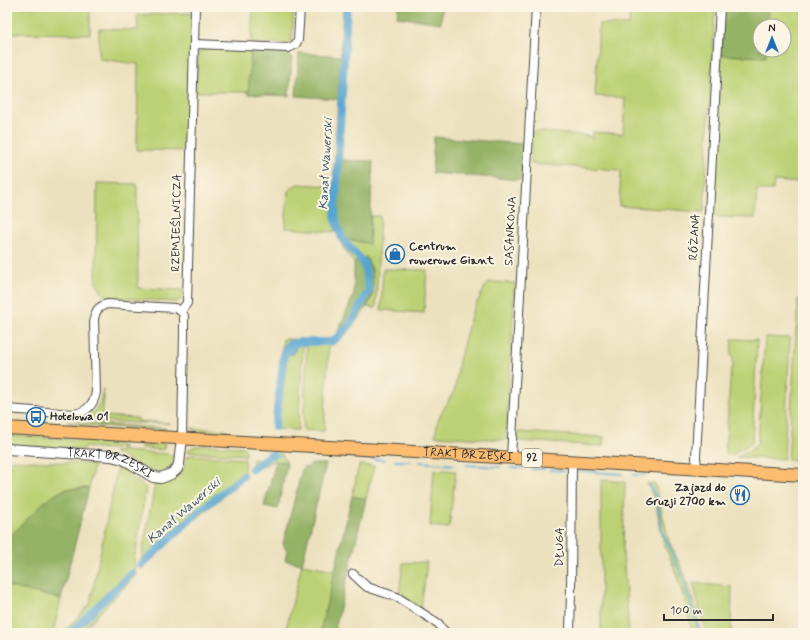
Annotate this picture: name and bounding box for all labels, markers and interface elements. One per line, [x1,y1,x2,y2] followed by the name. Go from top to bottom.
[752,18,792,58] north arrow
[768,22,776,36] text: N
[315,116,337,210] water label: Kanał Wawerski
[168,174,186,272] street label: RZEMIEŚLNICZA
[501,196,521,266] street label: SASANKOWA
[686,213,704,261] street label: RÓŻANA
[409,239,495,269] place label: Centrum rowerowe Giant
[384,243,406,265] shop icon: Centrum rowerowe Giant
[25,406,47,428] bus stop icon: Hotelowa 01
[50,409,109,425] place label: Hotelowa 01
[66,445,156,483] street label: TRAKT BRZESKI
[423,445,514,466] street label: TRAKT BRZESKI
[522,449,542,467] road number: 92
[144,473,226,548] water label: Kanał Wawerski
[645,480,727,510] place label: Zajazd do Gruzji 2700 km
[729,484,751,506] restaurant icon: Zajazd do Gruzji 2700 km
[552,527,568,567] street label: DŁUGA
[664,596,773,622] scale bar
[670,603,702,619] text: 100 m

